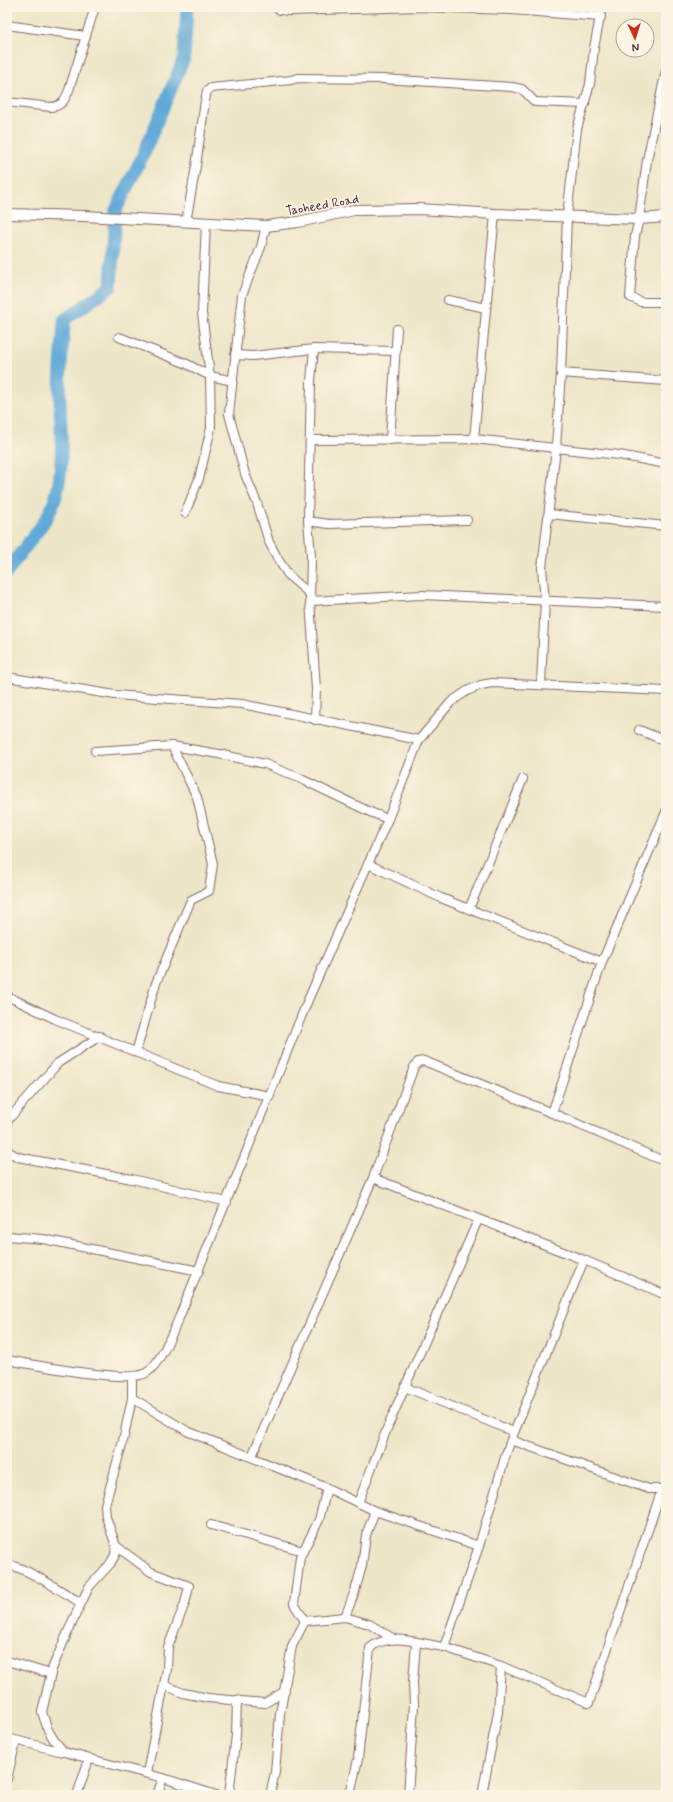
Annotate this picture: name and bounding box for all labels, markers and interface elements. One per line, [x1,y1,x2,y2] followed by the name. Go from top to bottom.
[615,18,655,58] north arrow
[631,40,640,54] text: N
[284,191,360,220] street label: Taoheed Road

